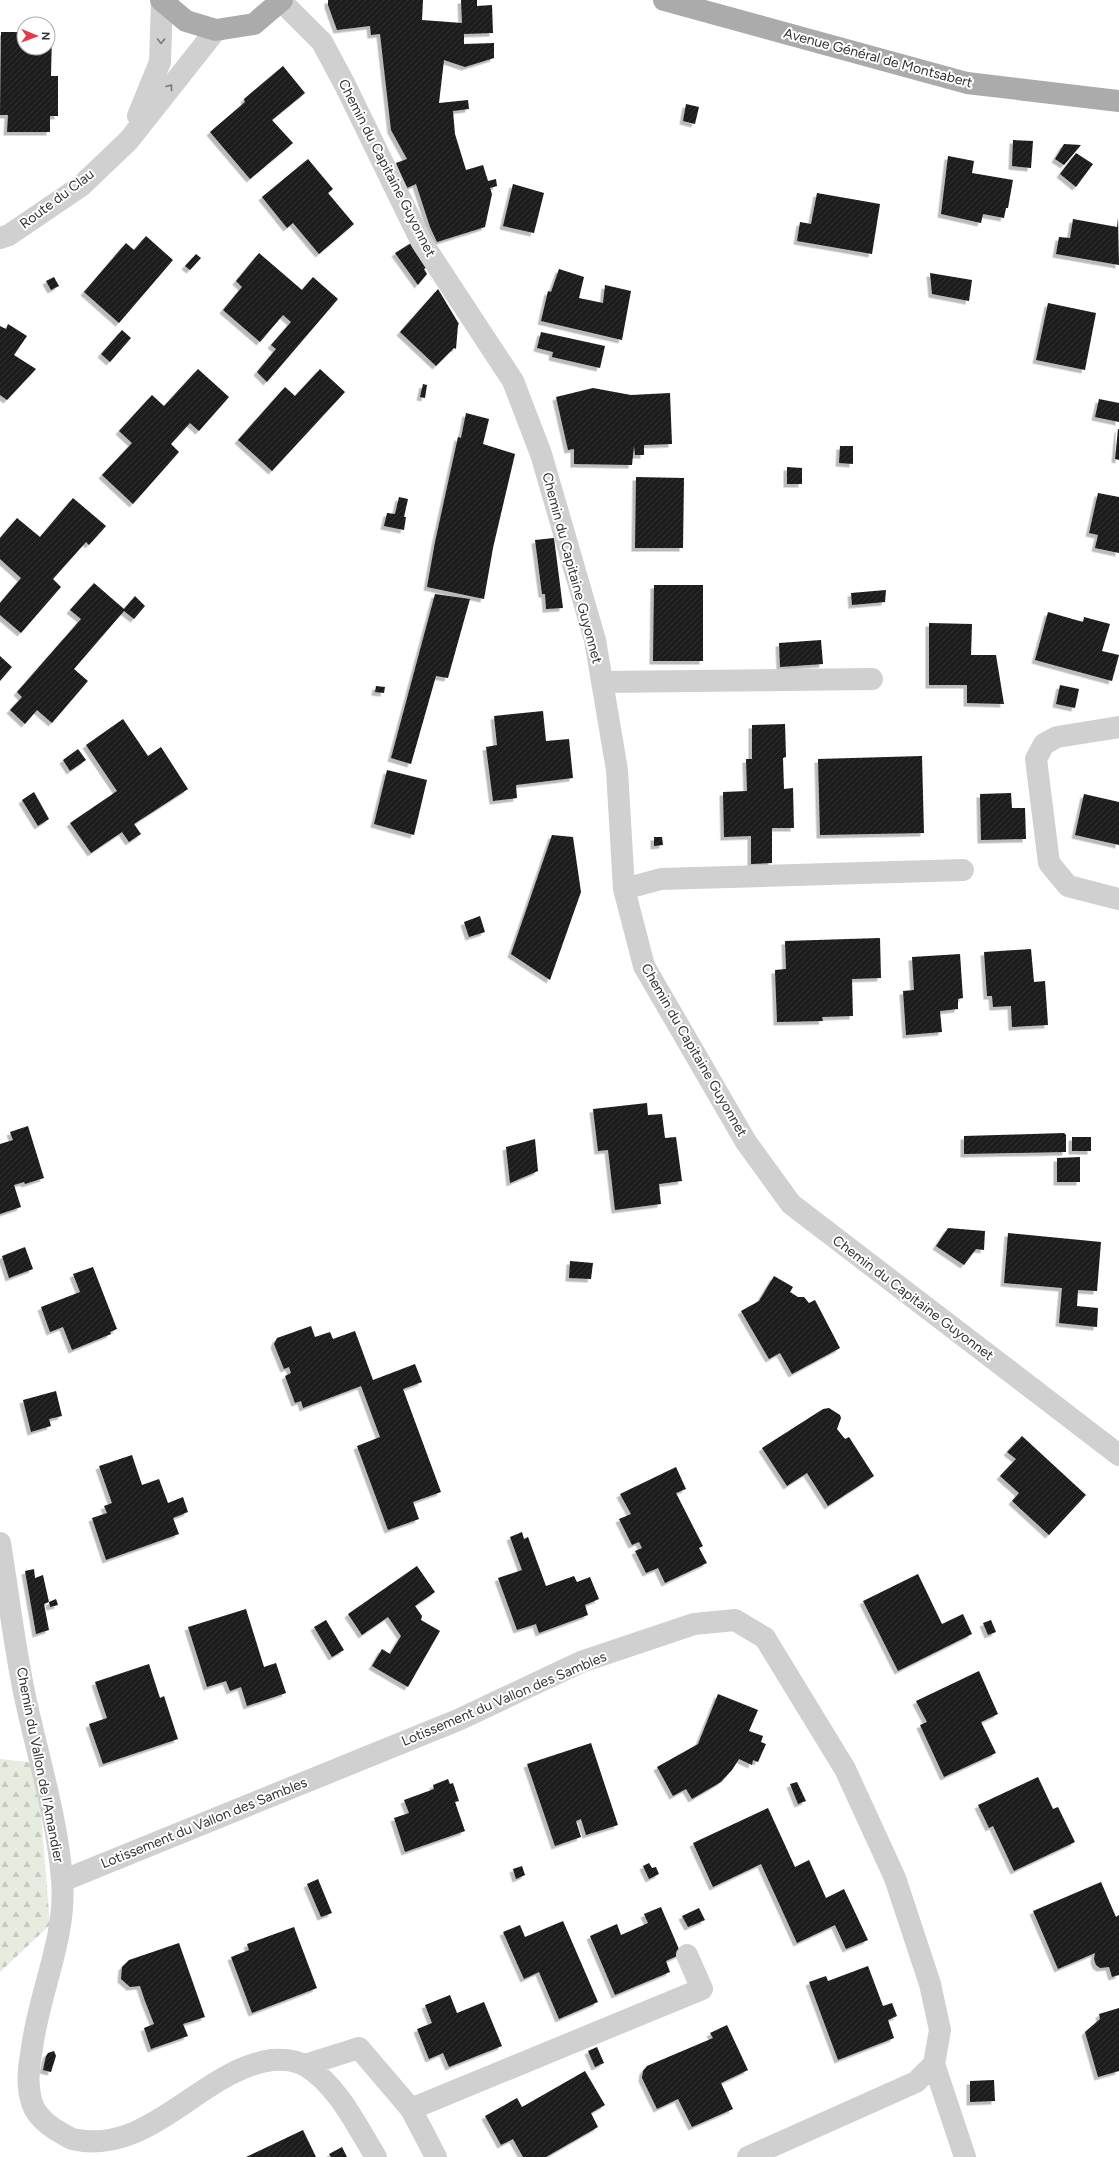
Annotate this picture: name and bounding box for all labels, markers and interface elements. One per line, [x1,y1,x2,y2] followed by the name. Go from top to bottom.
[16,16,56,56] north arrow
[782,25,974,91] street label: Avenue Général de Montsabert
[39,32,52,41] text: N
[156,38,165,44] one-way arrow
[335,76,439,260] street label: Chemin du Capitaine Guyonnet
[165,84,172,91] one-way arrow
[16,166,98,232] street label: Route du Clau
[538,471,606,665] street label: Chemin du Capitaine Guyonnet
[637,960,751,1140] street label: Chemin du Capitaine Guyonnet
[829,1232,997,1364] street label: Chemin du Capitaine Guyonnet
[399,1648,609,1750] street label: Lotissement du Vallon des Sambles
[13,1666,67,1864] street label: Chemin du Vallon de l'Amandier
[98,1774,310,1872] street label: Lotissement du Vallon des Sambles

